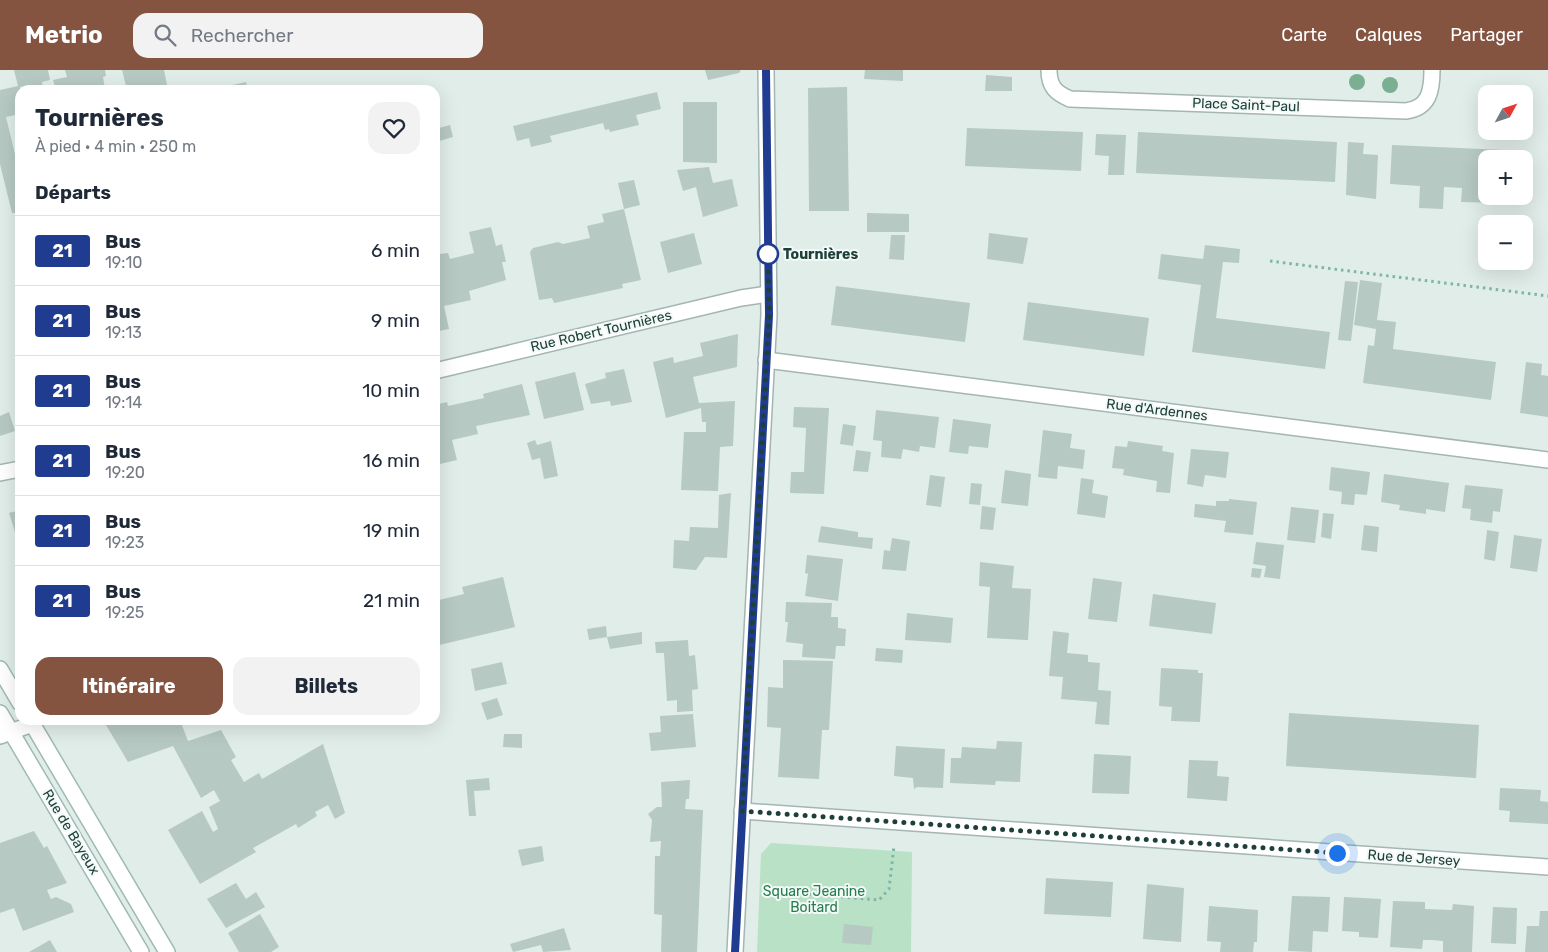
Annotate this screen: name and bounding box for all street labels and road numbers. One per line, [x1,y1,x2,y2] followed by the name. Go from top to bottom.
[1192,95,1300,115] street label: Place Saint-Paul
[529,306,673,356] street label: Rue Robert Tournières
[1105,395,1209,425] street label: Rue d'Ardennes
[39,786,103,878] street label: Rue de Bayeux
[1367,846,1461,870] street label: Rue de Jersey

